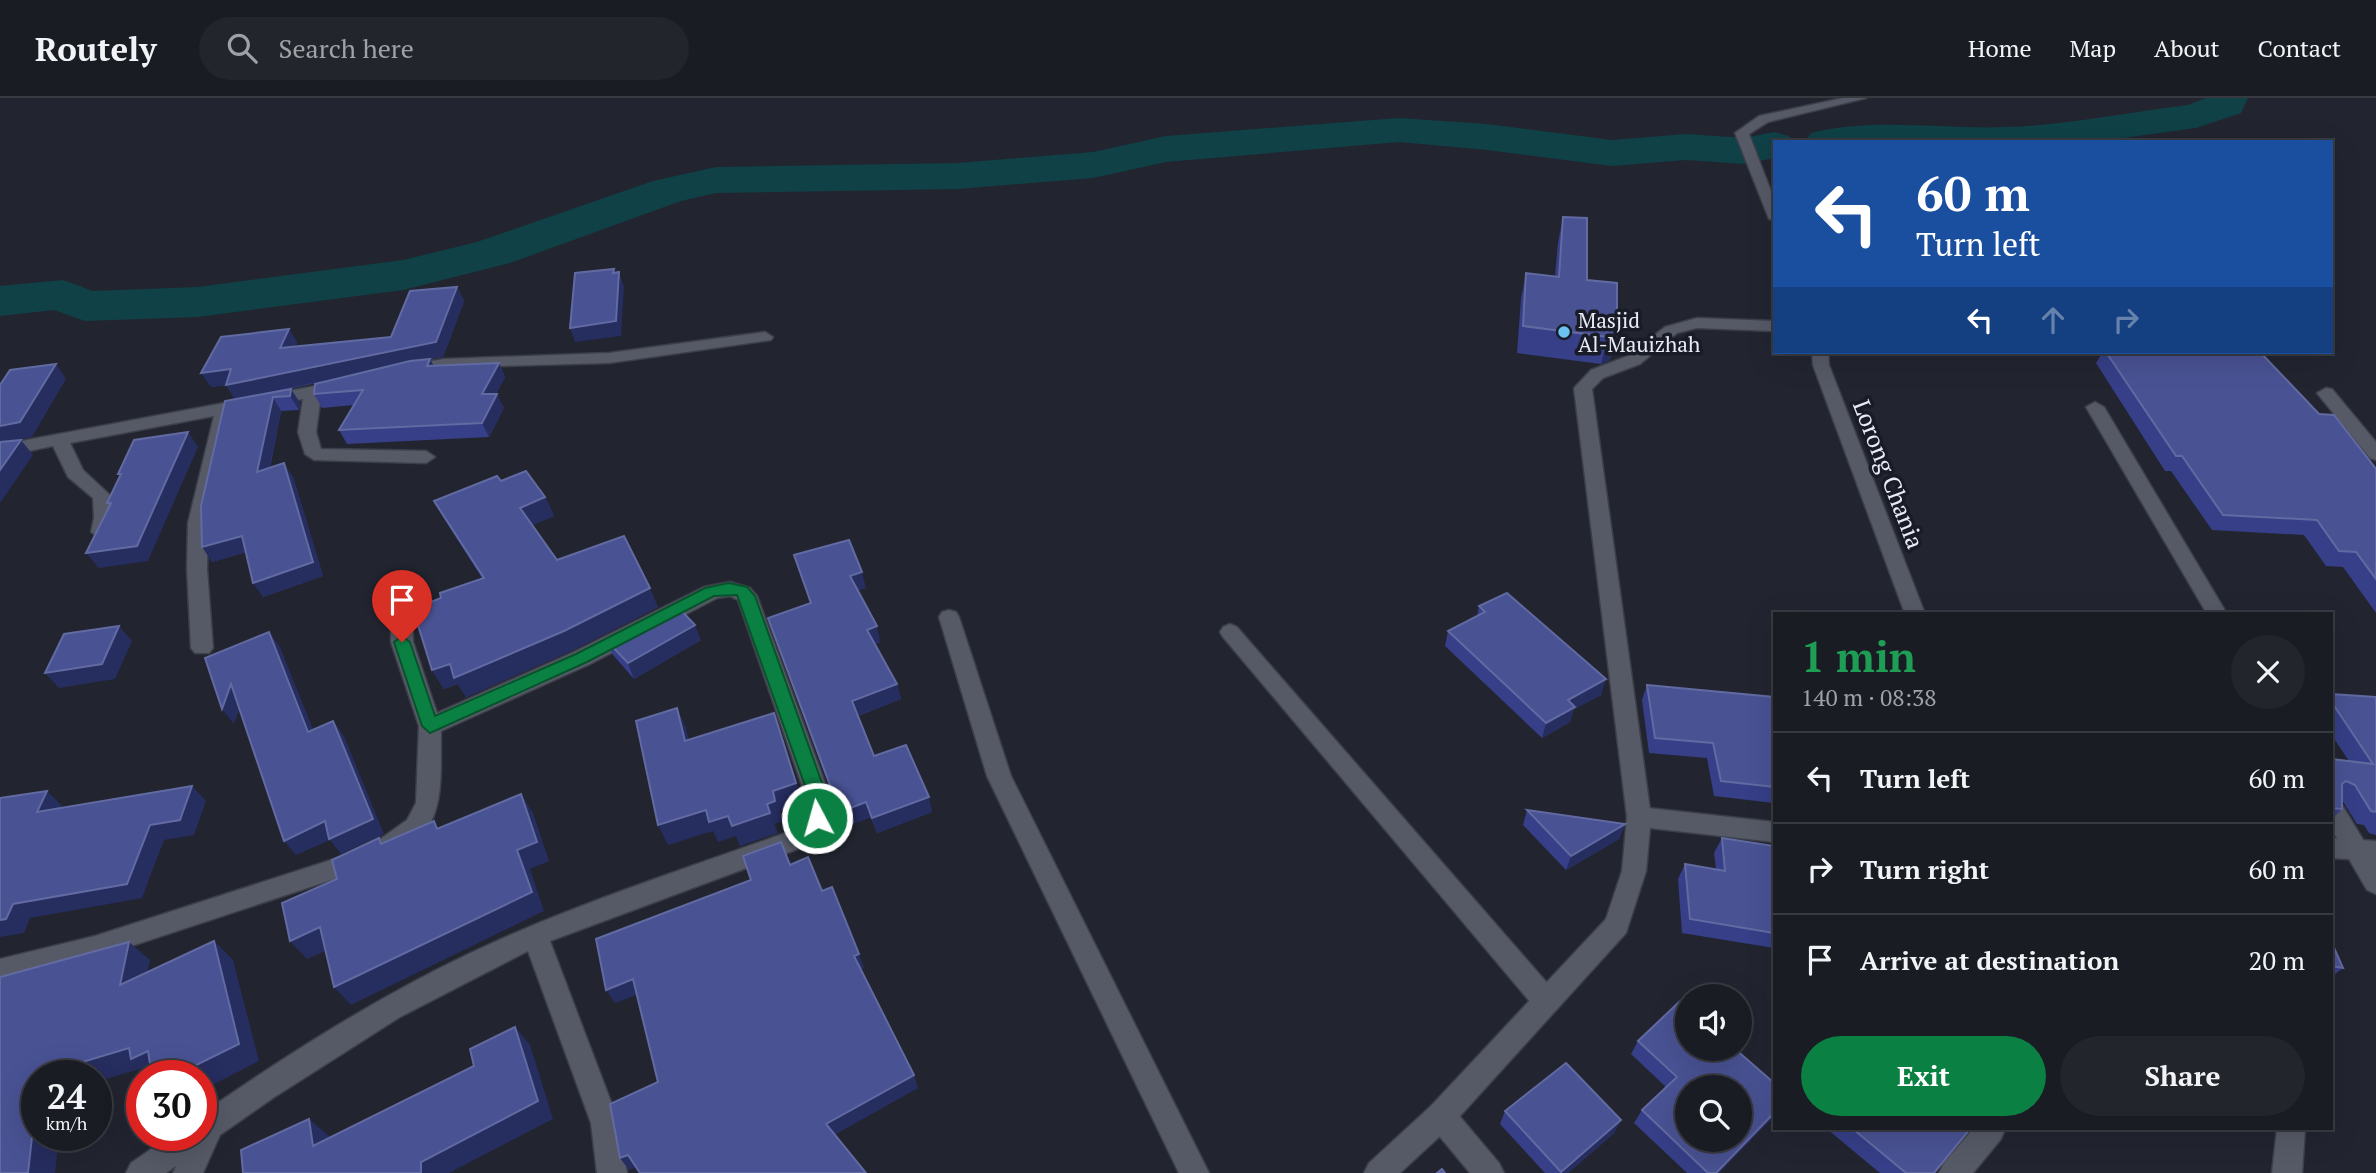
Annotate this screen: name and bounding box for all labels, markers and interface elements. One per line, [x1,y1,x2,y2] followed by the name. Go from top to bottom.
[199,17,689,80] search box
[35,27,157,70] text: Routely
[223,29,261,67] icon: search
[279,31,414,65] text: Search here
[1968,32,2032,64] text: Home
[2070,32,2116,64] text: Map
[2154,32,2220,64] text: About
[2258,32,2341,64] text: Contact
[1916,160,2030,225] text: 60 m
[1801,168,1892,259] icon: left
[1916,223,2040,265] text: Turn left
[1961,301,1999,339] icon: left
[2034,301,2072,339] icon: ahead
[2107,301,2145,339] icon: right
[1578,306,1700,358] place label: Masjid Al-Mauizhah
[1556,324,1572,340] marker: Masjid Al-Mauizhah
[1846,395,1932,553] street label: Lorong Chania
[372,570,432,642] pin
[383,581,421,619] icon: arrive
[1801,628,1916,684] text: 1 min
[2231,635,2305,709] button: close
[1801,682,1936,713] text: 140 m · 08:38
[1801,759,1839,797] icon: left
[1860,761,1970,795] text: Turn left
[2249,761,2305,795] text: 60 m
[780,781,854,855] position arrow
[1801,850,1839,888] icon: right
[1860,852,1989,886] text: Turn right
[2249,852,2305,886] text: 60 m
[1801,941,1839,979] icon: arrive
[1860,943,2119,977] text: Arrive at destination
[2249,943,2305,977] text: 20 m
[1675,984,1752,1152] map controls
[1675,984,1752,1061] button: sound
[1801,1036,2046,1116] button: Exit
[2060,1036,2305,1116] button: Share
[126,1060,217,1151] speed limit sign: 30
[47,1073,86,1119] text: 24
[1675,1075,1752,1152] button: search
[46,1111,87,1135] text: km/h

